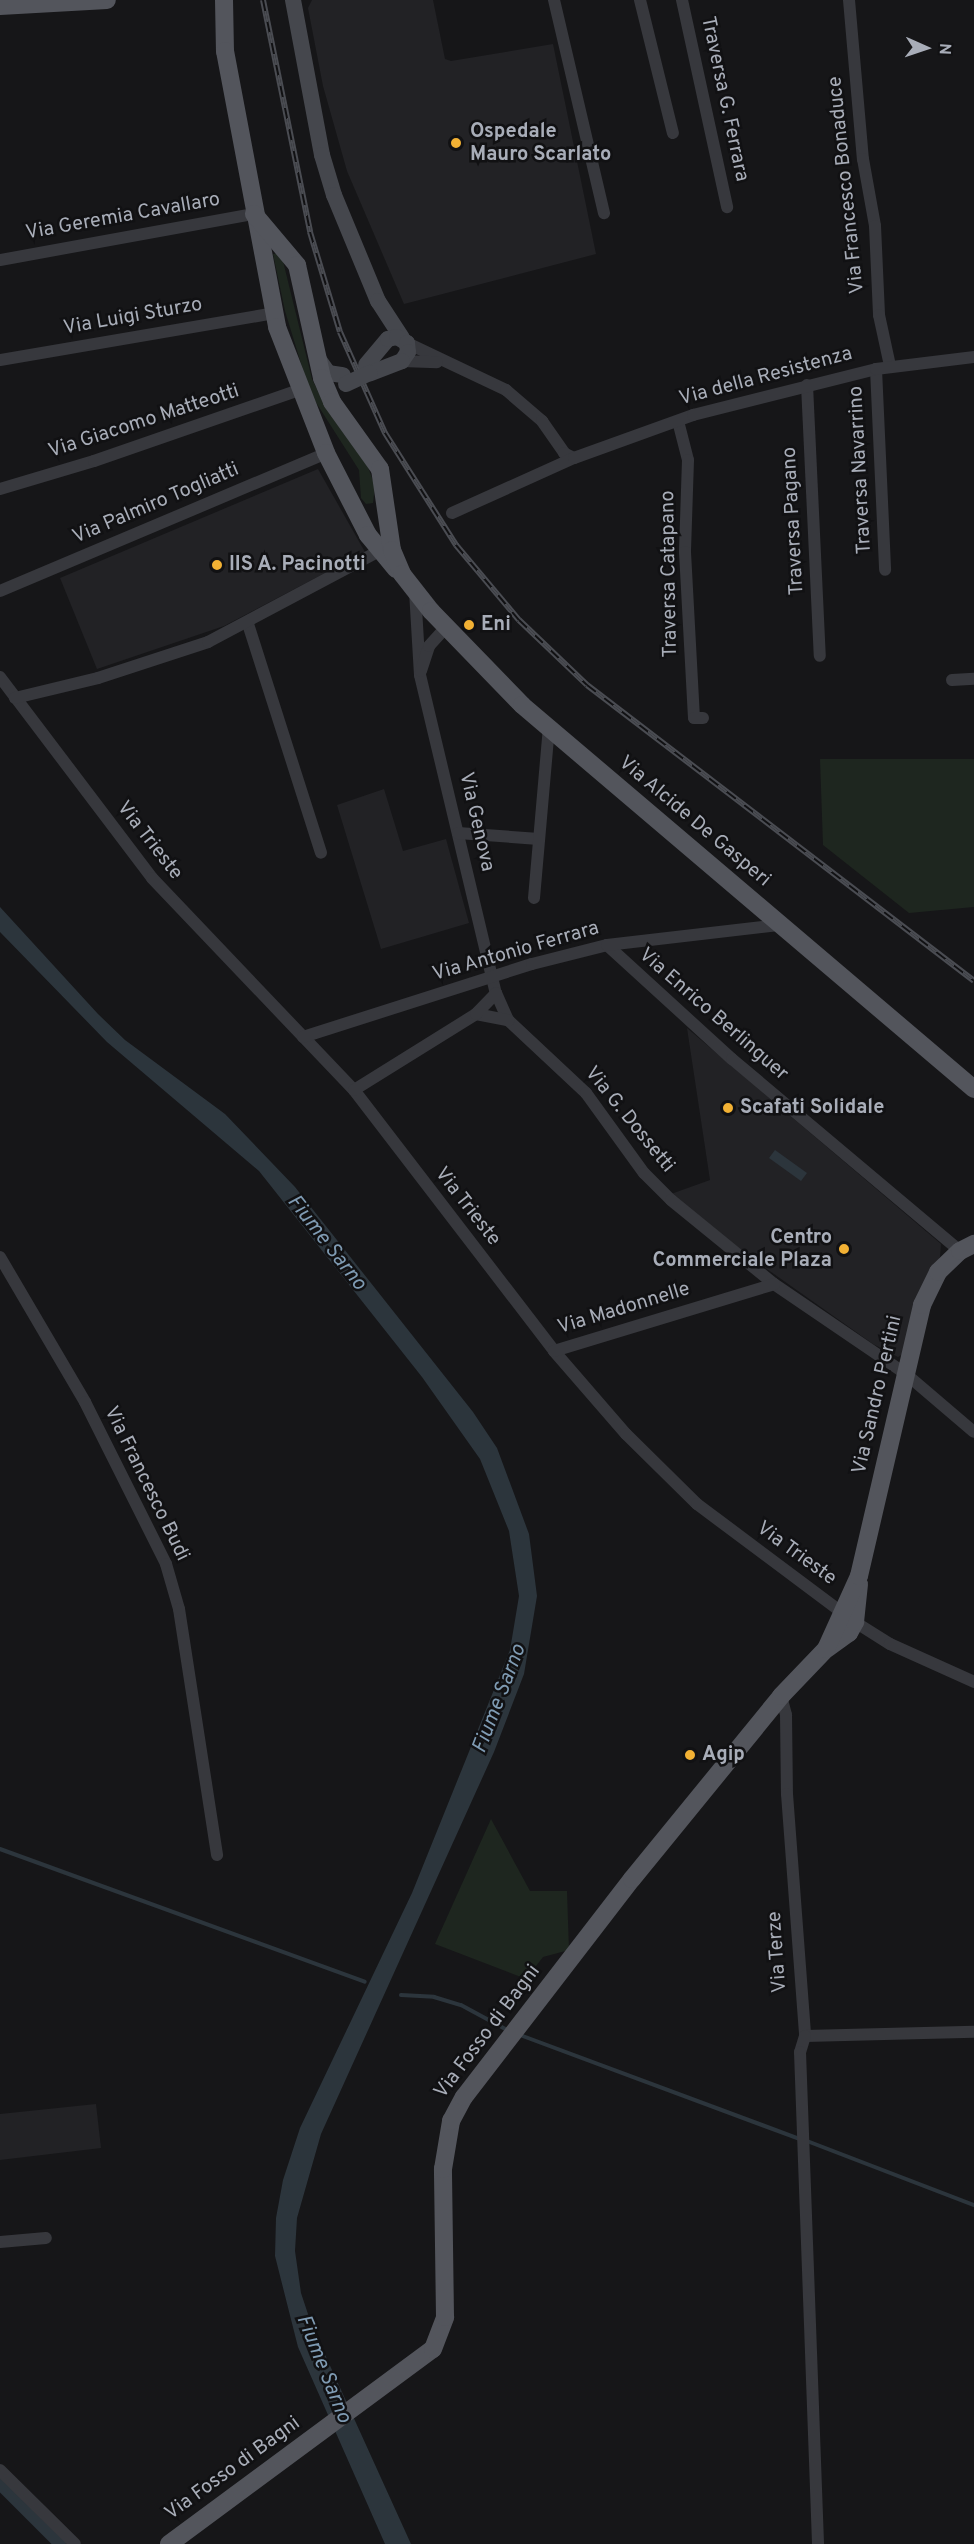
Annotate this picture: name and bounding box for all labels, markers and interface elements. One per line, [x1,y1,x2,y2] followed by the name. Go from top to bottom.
[695,14,753,184] street label: Traversa G. Ferrara
[896,18,956,78] north arrow
[934,43,954,55] text: N
[824,75,870,295] street label: Via Francesco Bonaduce
[470,120,611,167] place label: Ospedale Mauro Scarlato
[447,134,465,152] marker: Ospedale Mauro Scarlato
[24,188,222,246] street label: Via Geremia Cavallaro
[62,293,204,341] street label: Via Luigi Sturzo
[677,342,855,412] street label: Via della Resistenza
[46,380,242,464] street label: Via Giacomo Matteotti
[845,385,877,555] street label: Traversa Navarrino
[778,446,810,596] street label: Traversa Pagano
[69,458,243,550] street label: Via Palmiro Togliatti
[657,490,683,658] street label: Traversa Catapano
[229,553,366,577] place label: IIS A. Pacinotti
[210,558,224,572] marker: IIS A. Pacinotti
[481,613,511,637] place label: Eni
[462,618,476,632] marker: Eni
[613,751,775,893] street label: Via Alcide De Gasperi
[453,770,499,874] street label: Via Genova
[111,797,187,885] street label: Via Trieste
[430,917,602,987] street label: Via Antonio Ferrara
[633,943,793,1087] street label: Via Enrico Berlinguer
[579,1062,679,1178] street label: Via G. Dossetti
[740,1096,884,1120] place label: Scafati Solidale
[721,1101,735,1115] marker: Scafati Solidale
[429,1163,505,1251] street label: Via Trieste
[281,1190,371,1296] water label: Fiume Sarno
[653,1226,832,1273] place label: Centro Commerciale Plaza
[837,1242,851,1256] marker: Centro Commerciale Plaza
[555,1277,693,1341] street label: Via Madonnelle
[848,1313,908,1477] street label: Via Sandro Pertini
[98,1403,194,1565] street label: Via Francesco Budi
[751,1517,841,1591] street label: Via Trieste
[468,1641,532,1757] water label: Fiume Sarno
[702,1743,745,1767] place label: Agip
[683,1748,697,1762] marker: Agip
[763,1910,793,1994] street label: Via Terze
[430,1960,546,2104] street label: Via Fosso di Bagni
[290,2311,356,2427] water label: Fiume Sarno
[161,2412,305,2526] street label: Via Fosso di Bagni

